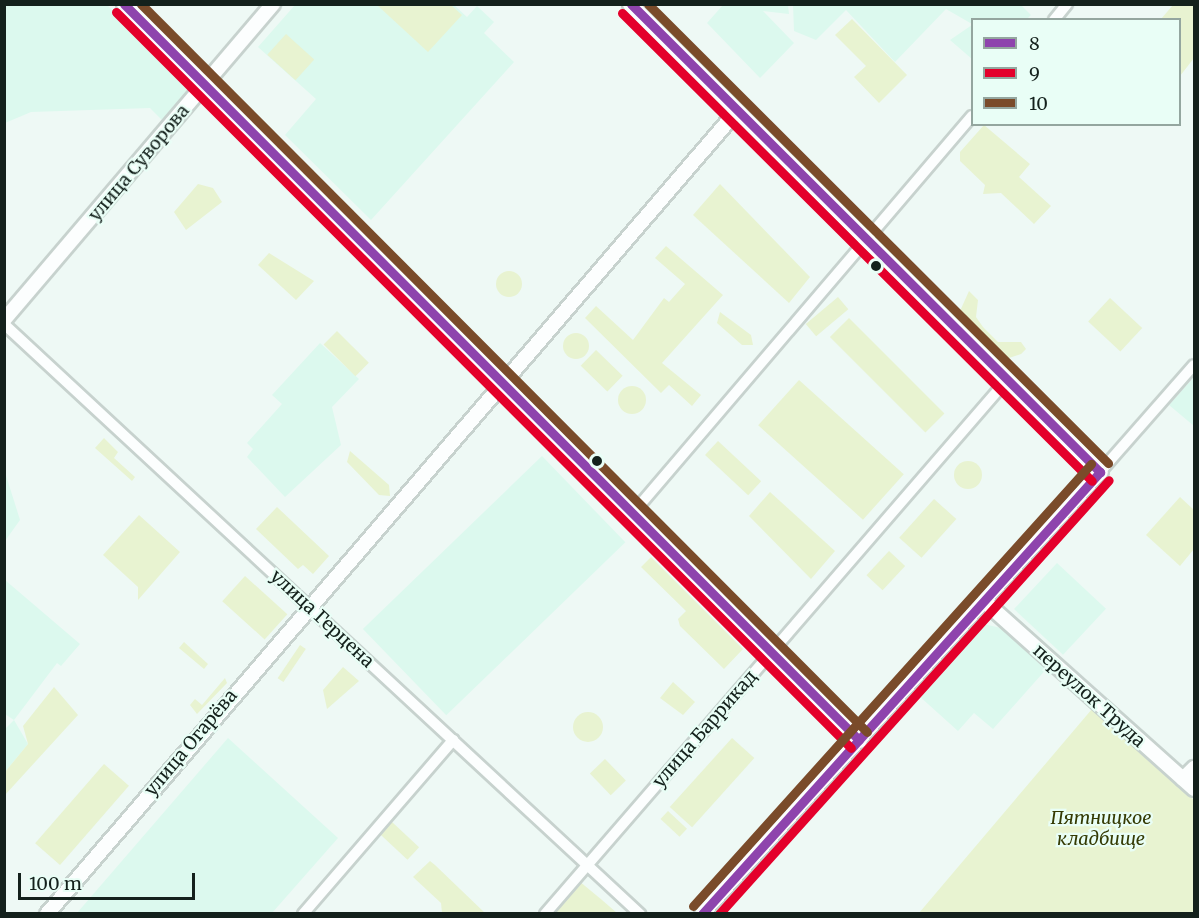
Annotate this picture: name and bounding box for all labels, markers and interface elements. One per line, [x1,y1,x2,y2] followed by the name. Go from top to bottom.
[971,18,1181,126] legend
[1029,32,1040,55] text: 8
[1029,62,1040,85] text: 9
[1029,92,1048,115] text: 10
[84,100,194,226] street label: улица Суворова
[870,260,882,272] unlabelled marker
[591,455,603,467] unlabelled marker
[266,566,378,672] street label: улица Герцена
[1029,640,1149,752] street label: переулок Труда
[648,666,762,792] street label: улица Баррикад
[140,685,242,801] street label: улица Огарёва
[1051,808,1151,850] park label: Пятницкое кладбище
[21,861,198,899] scale bar
[29,872,82,895] text: 100 m

